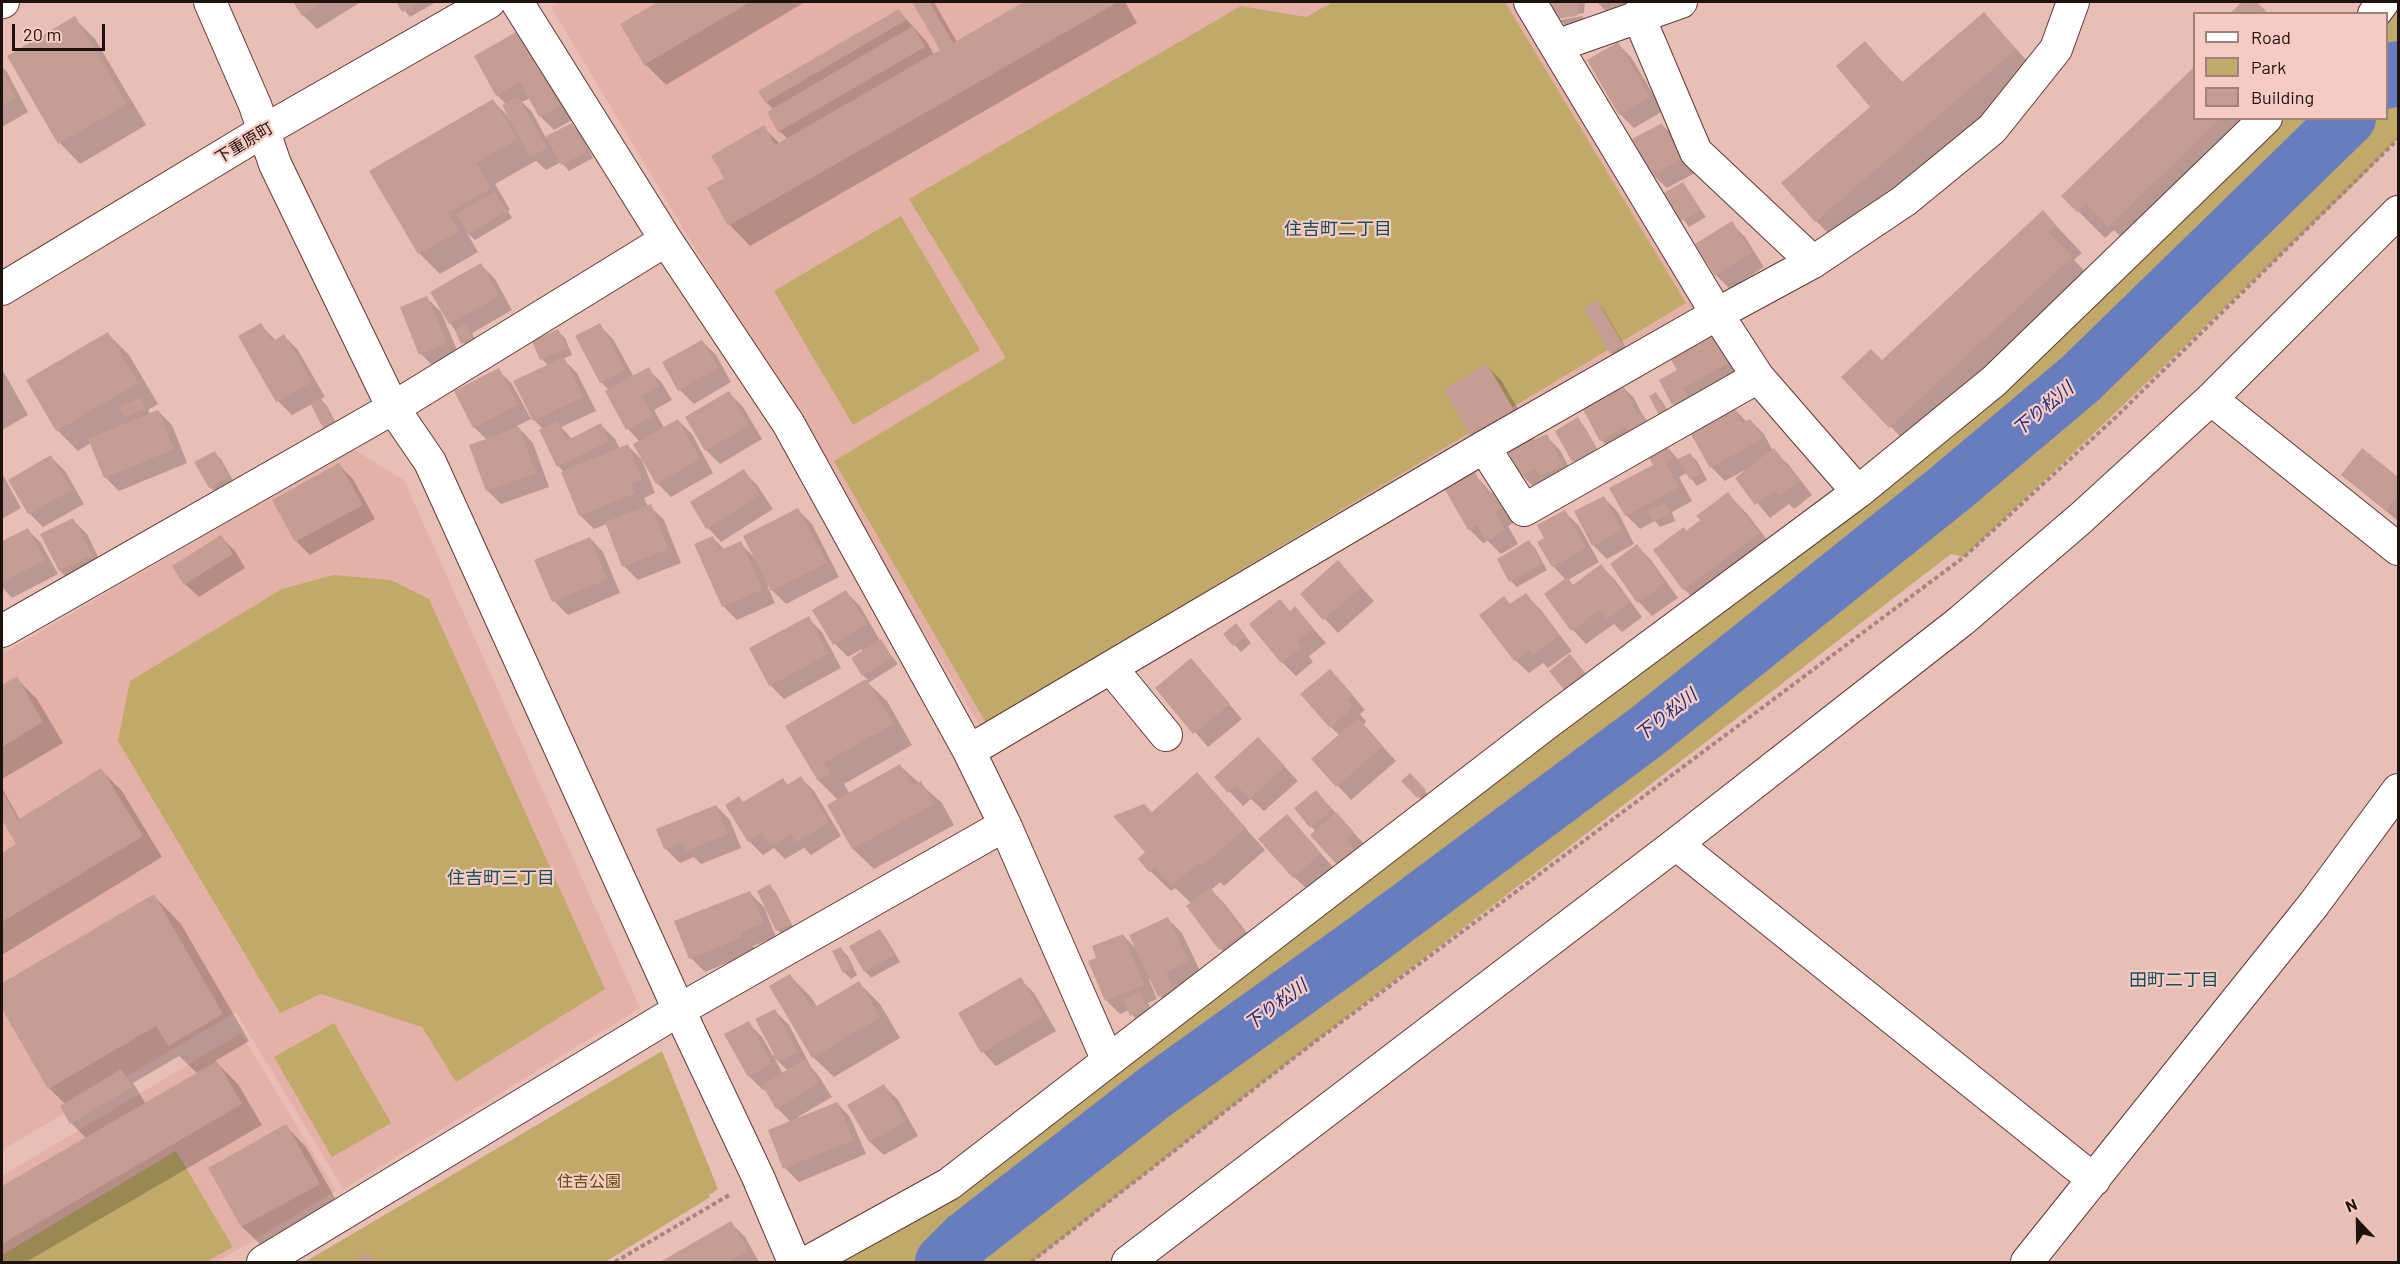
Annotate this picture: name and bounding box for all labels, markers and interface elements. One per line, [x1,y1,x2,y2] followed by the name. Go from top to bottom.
[15,12,108,50] scale bar
[2193,12,2388,120] legend
[23,23,61,45] text: 20 m
[2251,26,2291,48] text: Road
[2251,56,2286,78] text: Park
[2251,86,2314,108] text: Building
[212,118,276,168] street label: 下重原町
[1284,218,1392,240] district label: 住吉町二丁目
[2008,378,2078,440] water label: 下り松川
[1631,684,1701,746] water label: 下り松川
[447,867,555,889] district label: 住吉町三丁目
[2129,969,2219,991] district label: 田町二丁目
[1241,975,1311,1035] water label: 下り松川
[557,1172,621,1192] park label: 住吉公園
[2328,1192,2388,1252] north arrow
[2343,1194,2360,1216] text: N

